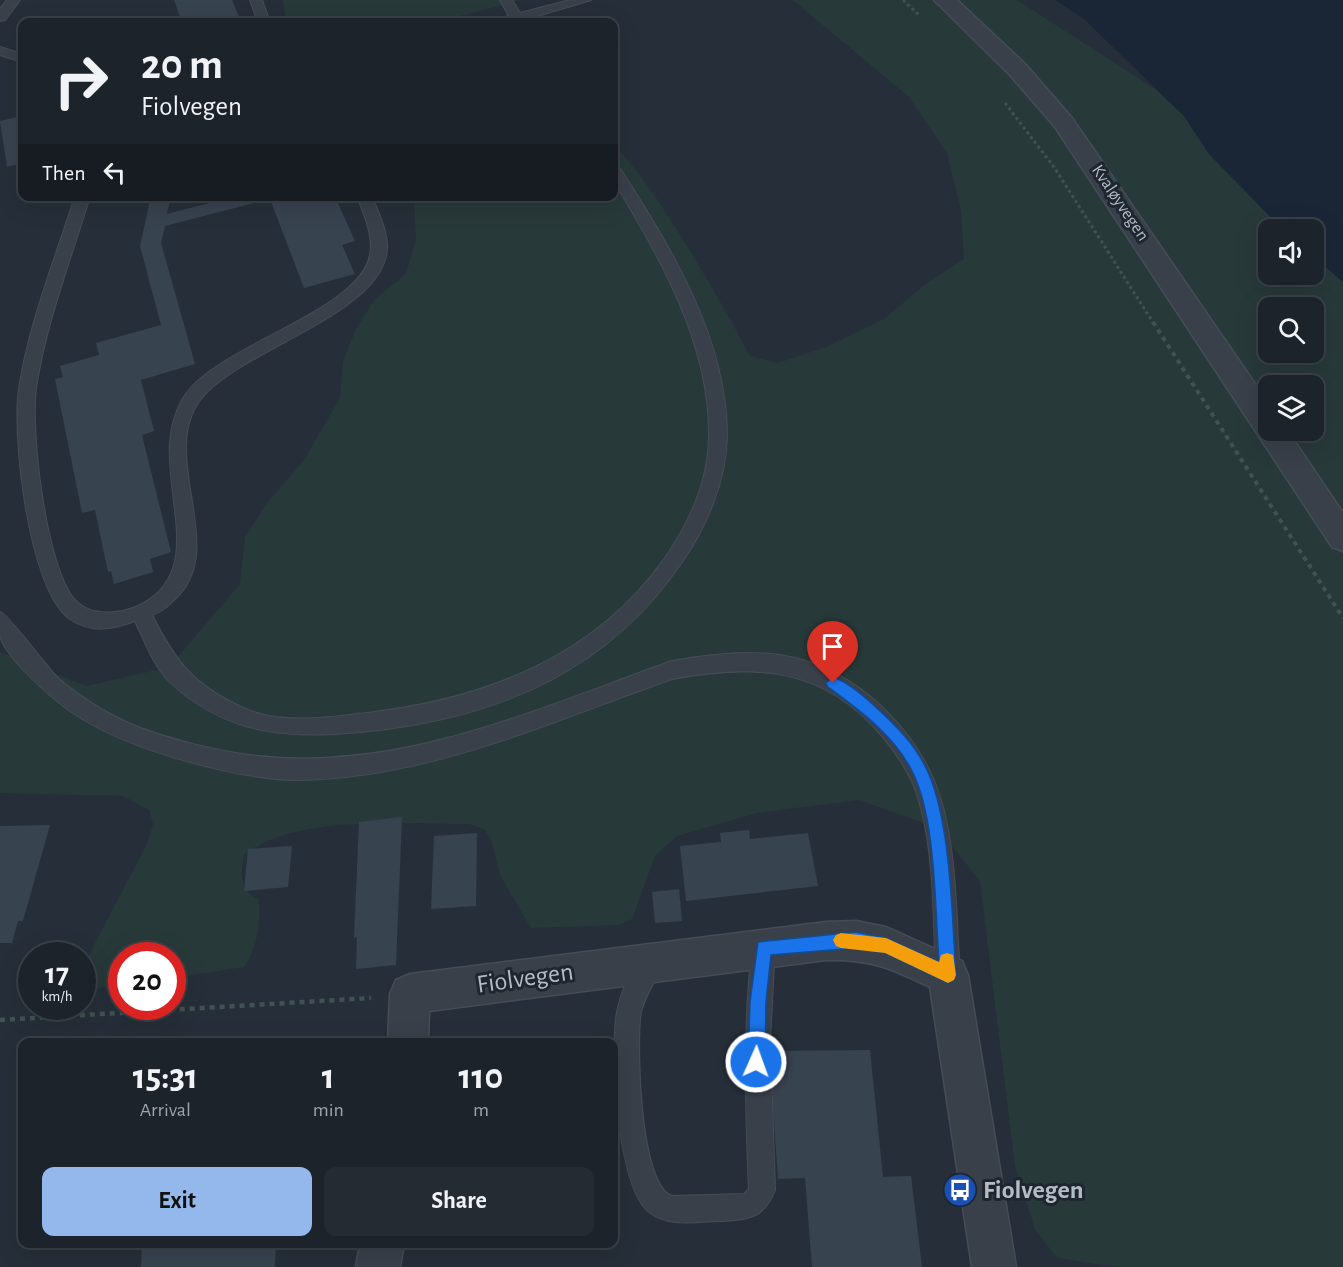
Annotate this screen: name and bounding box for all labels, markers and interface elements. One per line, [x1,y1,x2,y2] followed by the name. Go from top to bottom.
[42,42,120,120] icon: right
[141,44,223,86] text: 20 m
[141,93,242,120] text: Fiolvegen
[98,156,131,189] icon: left
[42,162,86,184] text: Then
[1088,162,1152,244] street label: Kvaløyvegen
[1258,219,1324,441] map controls
[1258,219,1324,285] button: sound
[1258,297,1324,363] button: search
[1258,375,1324,441] button: layers
[807,621,858,683] pin
[816,630,849,663] icon: arrive
[108,942,186,1020] speed limit sign: 20
[475,958,575,998] street label: Fiolvegen
[45,959,69,989] text: 17
[42,989,72,1004] text: km/h
[724,1030,788,1094] position arrow
[133,1059,198,1095] text: 15:31
[322,1059,335,1095] text: 1
[459,1059,503,1095] text: 110
[140,1100,191,1120] text: Arrival
[313,1100,344,1120] text: min
[473,1100,489,1120] text: m
[42,1167,312,1236] button: Exit
[324,1167,594,1236] button: Share
[942,1172,978,1208] bus stop icon: Fiolvegen
[983,1177,1084,1203] place label: Fiolvegen

